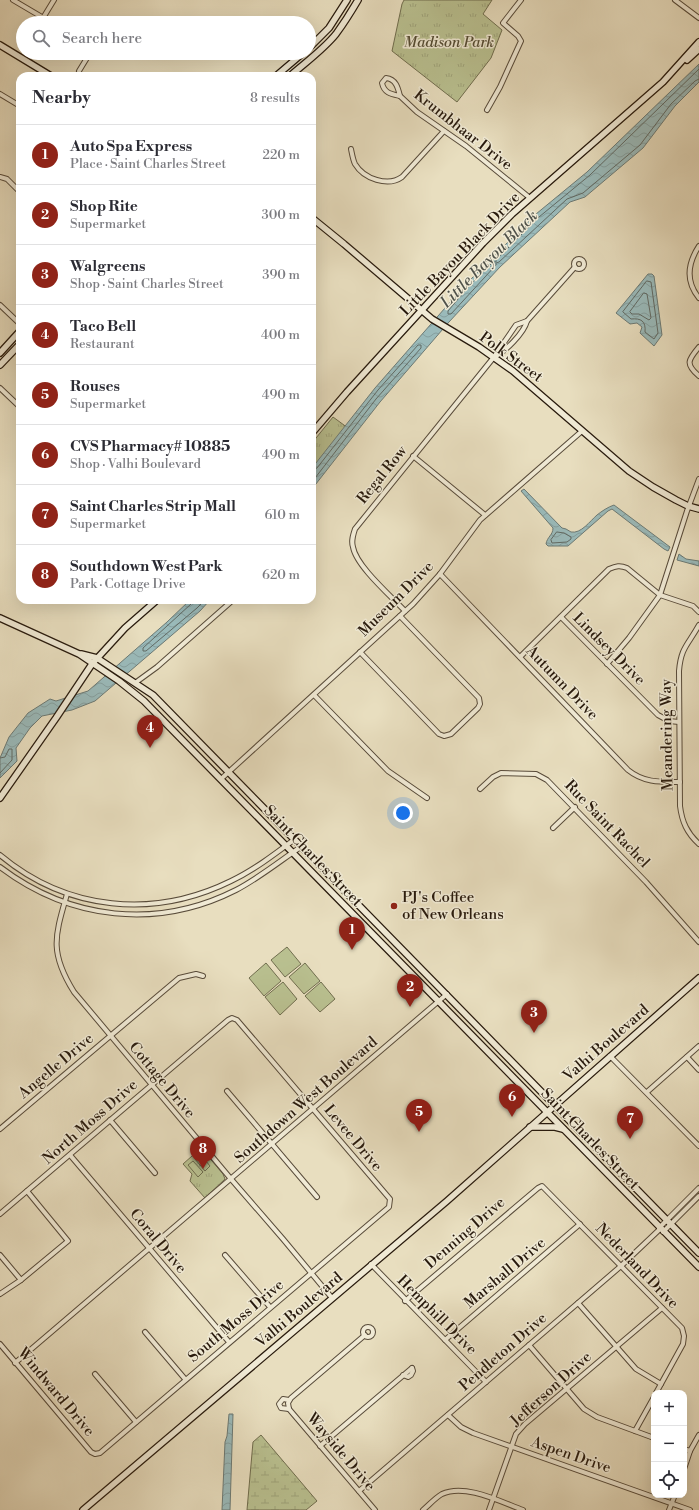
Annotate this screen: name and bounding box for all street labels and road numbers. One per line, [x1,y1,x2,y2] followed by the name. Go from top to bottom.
[410,86,516,174] street label: Krumbhaar Drive
[396,188,524,320] street label: Little Bayou Black Drive
[476,328,547,387] street label: Polk Street
[353,441,412,508] street label: Regal Row
[354,557,438,641] street label: Museum Drive
[569,609,649,689] street label: Lindsey Drive
[521,641,602,724] street label: Autumn Drive
[657,678,677,791] street label: Meandering Way
[560,776,654,872] street label: Rue Saint Rachel
[260,801,367,911] street label: Saint Charles Street
[558,1000,653,1086] street label: Valhi Boulevard
[14,1029,97,1104] street label: Angelle Drive
[230,1032,382,1167] street label: Southdown West Boulevard
[125,1038,199,1122] street label: Cottage Drive
[39,1075,141,1169] street label: North Moss Drive
[537,1084,644,1194] street label: Saint Charles Street
[320,1101,386,1175] street label: Levee Drive
[421,1193,509,1273] street label: Denning Drive
[126,1205,190,1277] street label: Coral Drive
[591,1219,683,1313] street label: Nederland Drive
[460,1233,550,1313] street label: Marshall Drive
[251,1268,347,1353] street label: Valhi Boulevard
[393,1271,481,1359] street label: Hemphill Drive
[184,1275,288,1367] street label: South Moss Drive
[455,1309,551,1395] street label: Pendleton Drive
[13,1343,99,1440] street label: Windward Drive
[506,1348,596,1431] street label: Jefferson Drive
[302,1408,379,1495] street label: Wayside Drive
[528,1432,613,1478] street label: Aspen Drive

